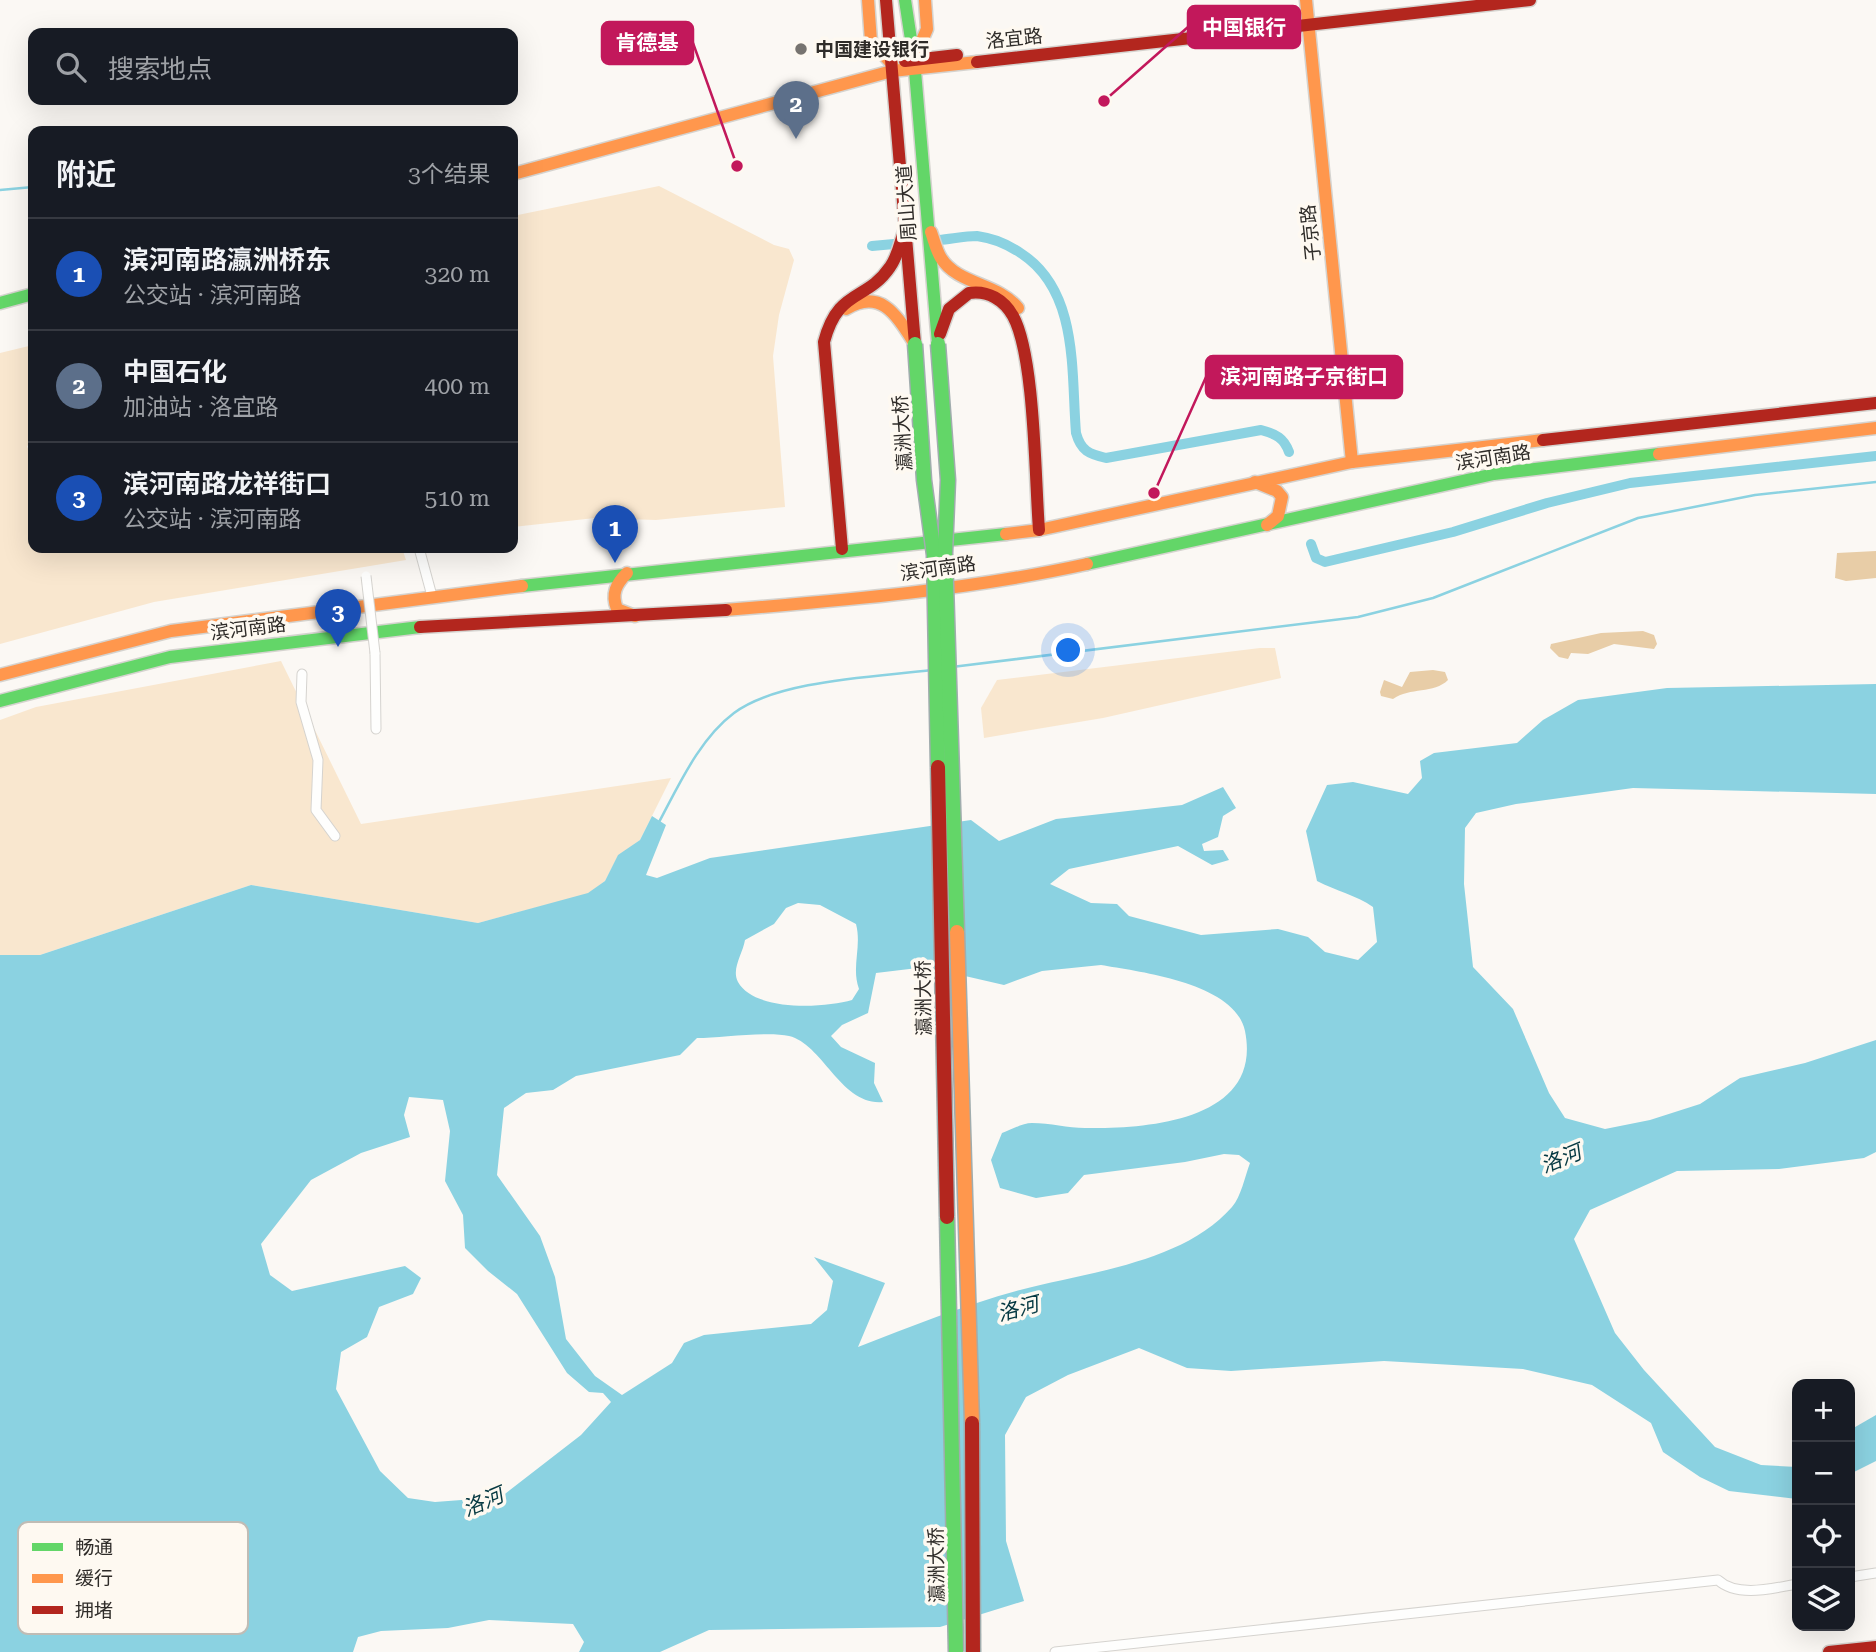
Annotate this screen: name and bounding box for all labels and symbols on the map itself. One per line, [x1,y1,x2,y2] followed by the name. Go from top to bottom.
[1188,6,1300,48] callout: 中国银行
[1202,16,1286,40] text: 中国银行
[602,22,693,64] callout: 肯德基
[984,24,1044,53] street label: 洛宜路
[616,31,679,55] text: 肯德基
[815,38,929,61] place label: 中国建设银行
[793,41,809,57] marker: 中国建设银行
[773,81,819,139] pin: 2
[892,164,921,242] street label: 周山大道
[1296,203,1325,263] street label: 子京路
[1206,356,1402,398] callout: 滨河南路子京街口
[1220,365,1388,389] text: 滨河南路子京街口
[888,394,917,472] street label: 瀛洲大桥
[1454,440,1532,475] street label: 滨河南路
[592,505,638,563] pin: 1
[899,552,977,585] street label: 滨河南路
[315,589,361,647] pin: 3
[209,612,287,645] street label: 滨河南路
[1051,633,1085,667] your location
[911,960,936,1036] street label: 瀛洲大桥
[1537,1139,1589,1178] water label: 洛河
[995,1291,1045,1326] water label: 洛河
[459,1481,511,1521] water label: 洛河
[18,1522,248,1634] legend
[924,1527,949,1603] street label: 瀛洲大桥
[75,1536,113,1559] text: 畅通
[75,1567,113,1590] text: 缓行
[75,1599,113,1622] text: 拥堵

